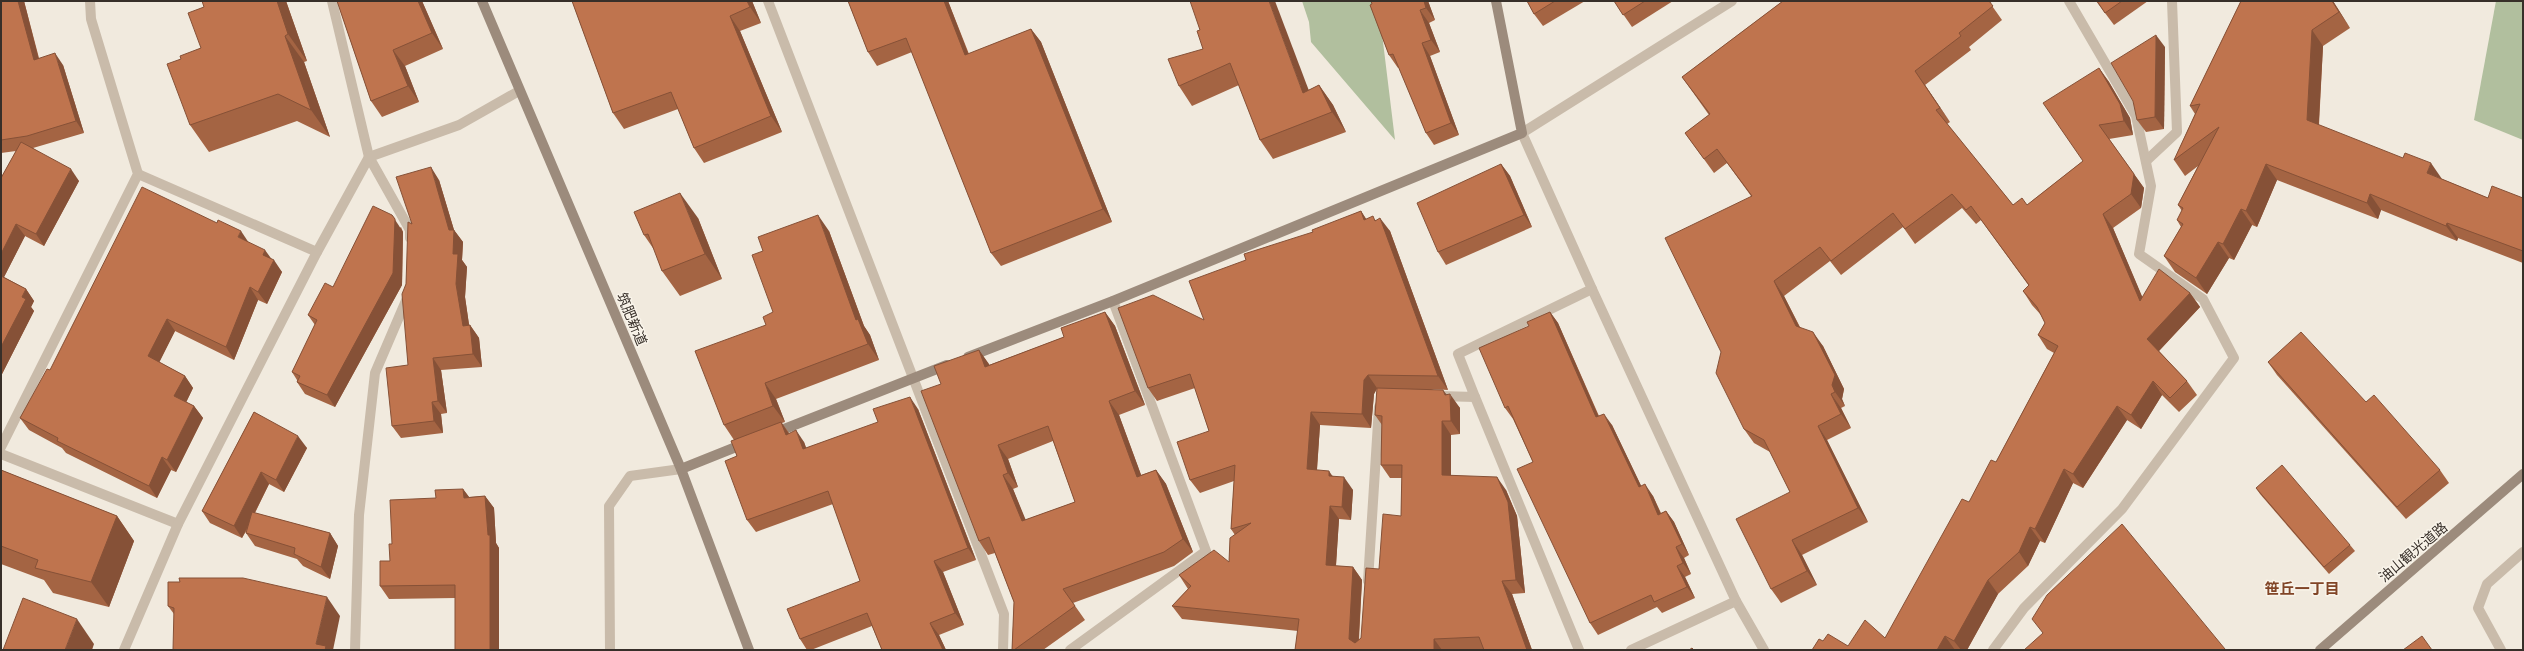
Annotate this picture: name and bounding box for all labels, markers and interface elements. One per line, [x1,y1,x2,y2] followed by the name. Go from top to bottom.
[612,289,652,349] street label: 筑肥新道
[2374,517,2452,587] street label: 油山観光道路
[2264,578,2340,600] district label: 笹丘一丁目

